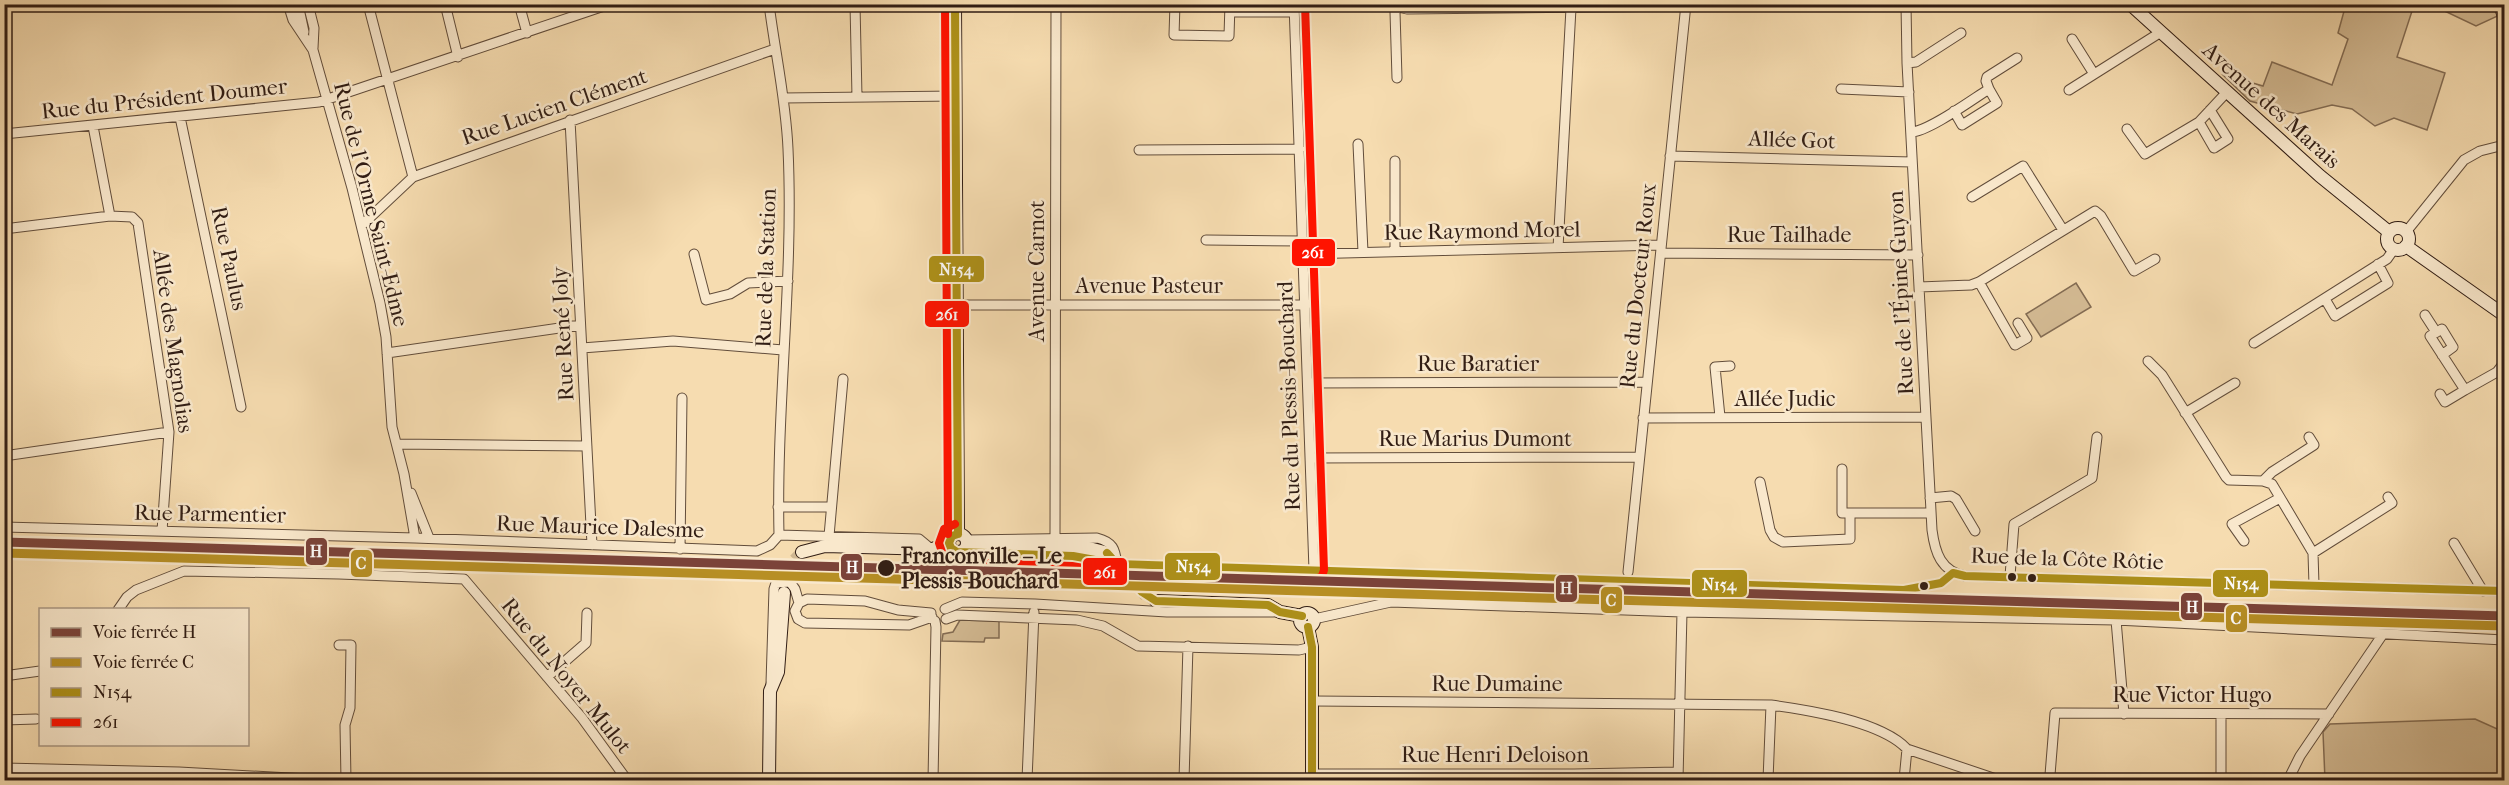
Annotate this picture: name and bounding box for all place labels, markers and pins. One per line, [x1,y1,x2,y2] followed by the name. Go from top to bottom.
[900,543,1062,594] place label: Franconville – Le Plessis-Bouchard
[876,558,896,578] marker: Franconville – Le Plessis-Bouchard
[2006,571,2018,583] unlabelled marker
[2026,572,2038,584] unlabelled marker
[1918,580,1930,592] unlabelled marker

